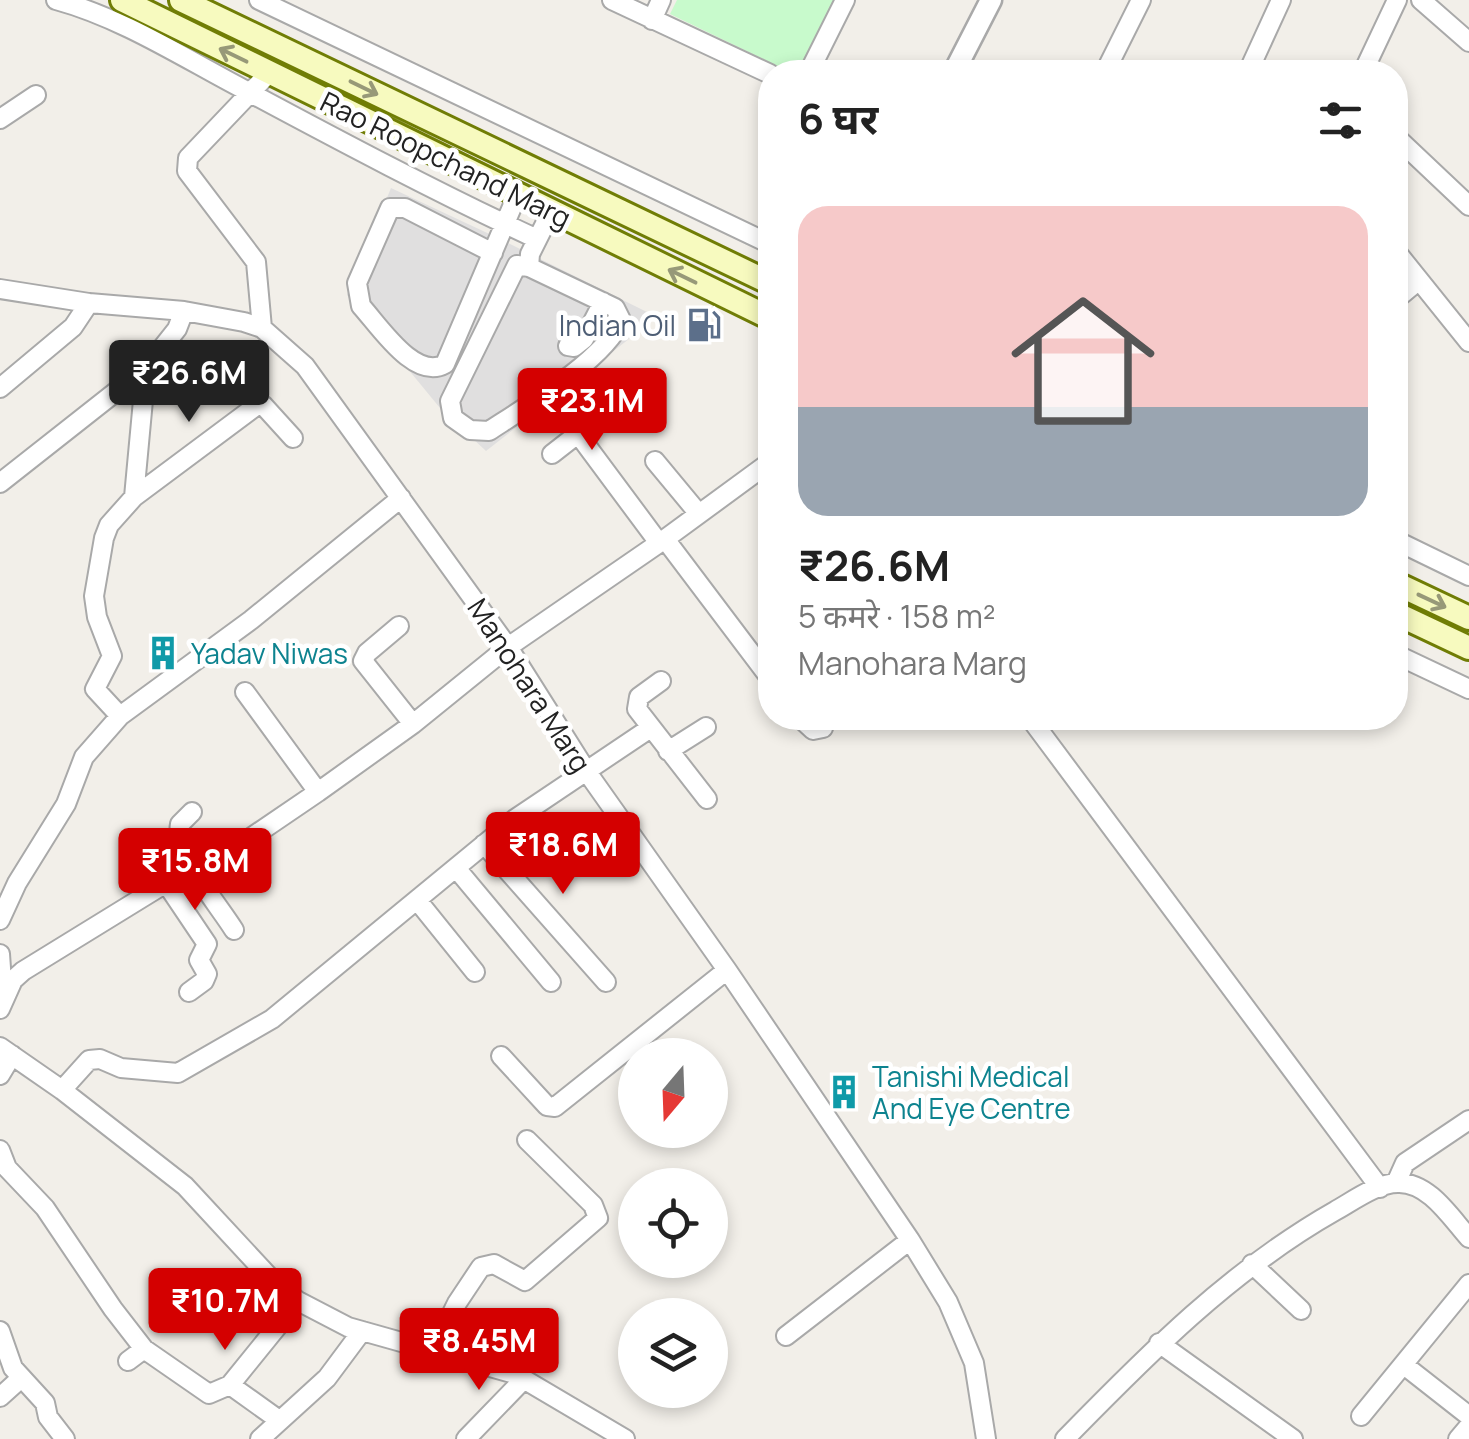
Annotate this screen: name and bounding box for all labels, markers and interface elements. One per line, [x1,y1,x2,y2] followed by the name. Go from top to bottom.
[219,45,249,64] one-way arrow
[348,79,378,98] one-way arrow
[314,82,578,236] street label: Rao Roopchand Marg
[798,89,878,147] text: 6 घर
[1313,93,1368,148] icon: filters
[668,265,698,284] one-way arrow
[993,271,1173,451] icon: home
[559,306,676,344] place label: Indian Oil
[685,306,723,344] fuel station icon: Indian Oil
[108,340,270,425] pin: ₹26.6M
[131,350,247,394] text: ₹26.6M
[511,368,673,453] pin: ₹23.1M
[540,378,644,422] text: ₹23.1M
[798,536,950,594] text: ₹26.6M
[460,591,600,779] street label: Manohara Marg
[1416,592,1446,611] one-way arrow
[798,594,996,638] text: 5 कमरे · 158 m²
[144,634,182,672] building icon: Yadav Niwas
[191,634,348,672] place label: Yadav Niwas
[798,641,1027,685] text: Manohara Marg
[482,812,644,897] pin: ₹18.6M
[508,822,618,866] text: ₹18.6M
[114,828,276,913] pin: ₹15.8M
[140,838,250,882] text: ₹15.8M
[618,1038,728,1148] north arrow
[618,1038,728,1408] map controls
[872,1057,1071,1127] place label: Tanishi Medical And Eye Centre
[825,1073,863,1111] building icon: Tanishi Medical And Eye Centre
[618,1168,728,1278] button: locate
[144,1268,306,1353] pin: ₹10.7M
[171,1278,280,1322] text: ₹10.7M
[618,1298,728,1408] button: layers
[398,1308,560,1393] pin: ₹8.45M
[422,1318,536,1362] text: ₹8.45M

